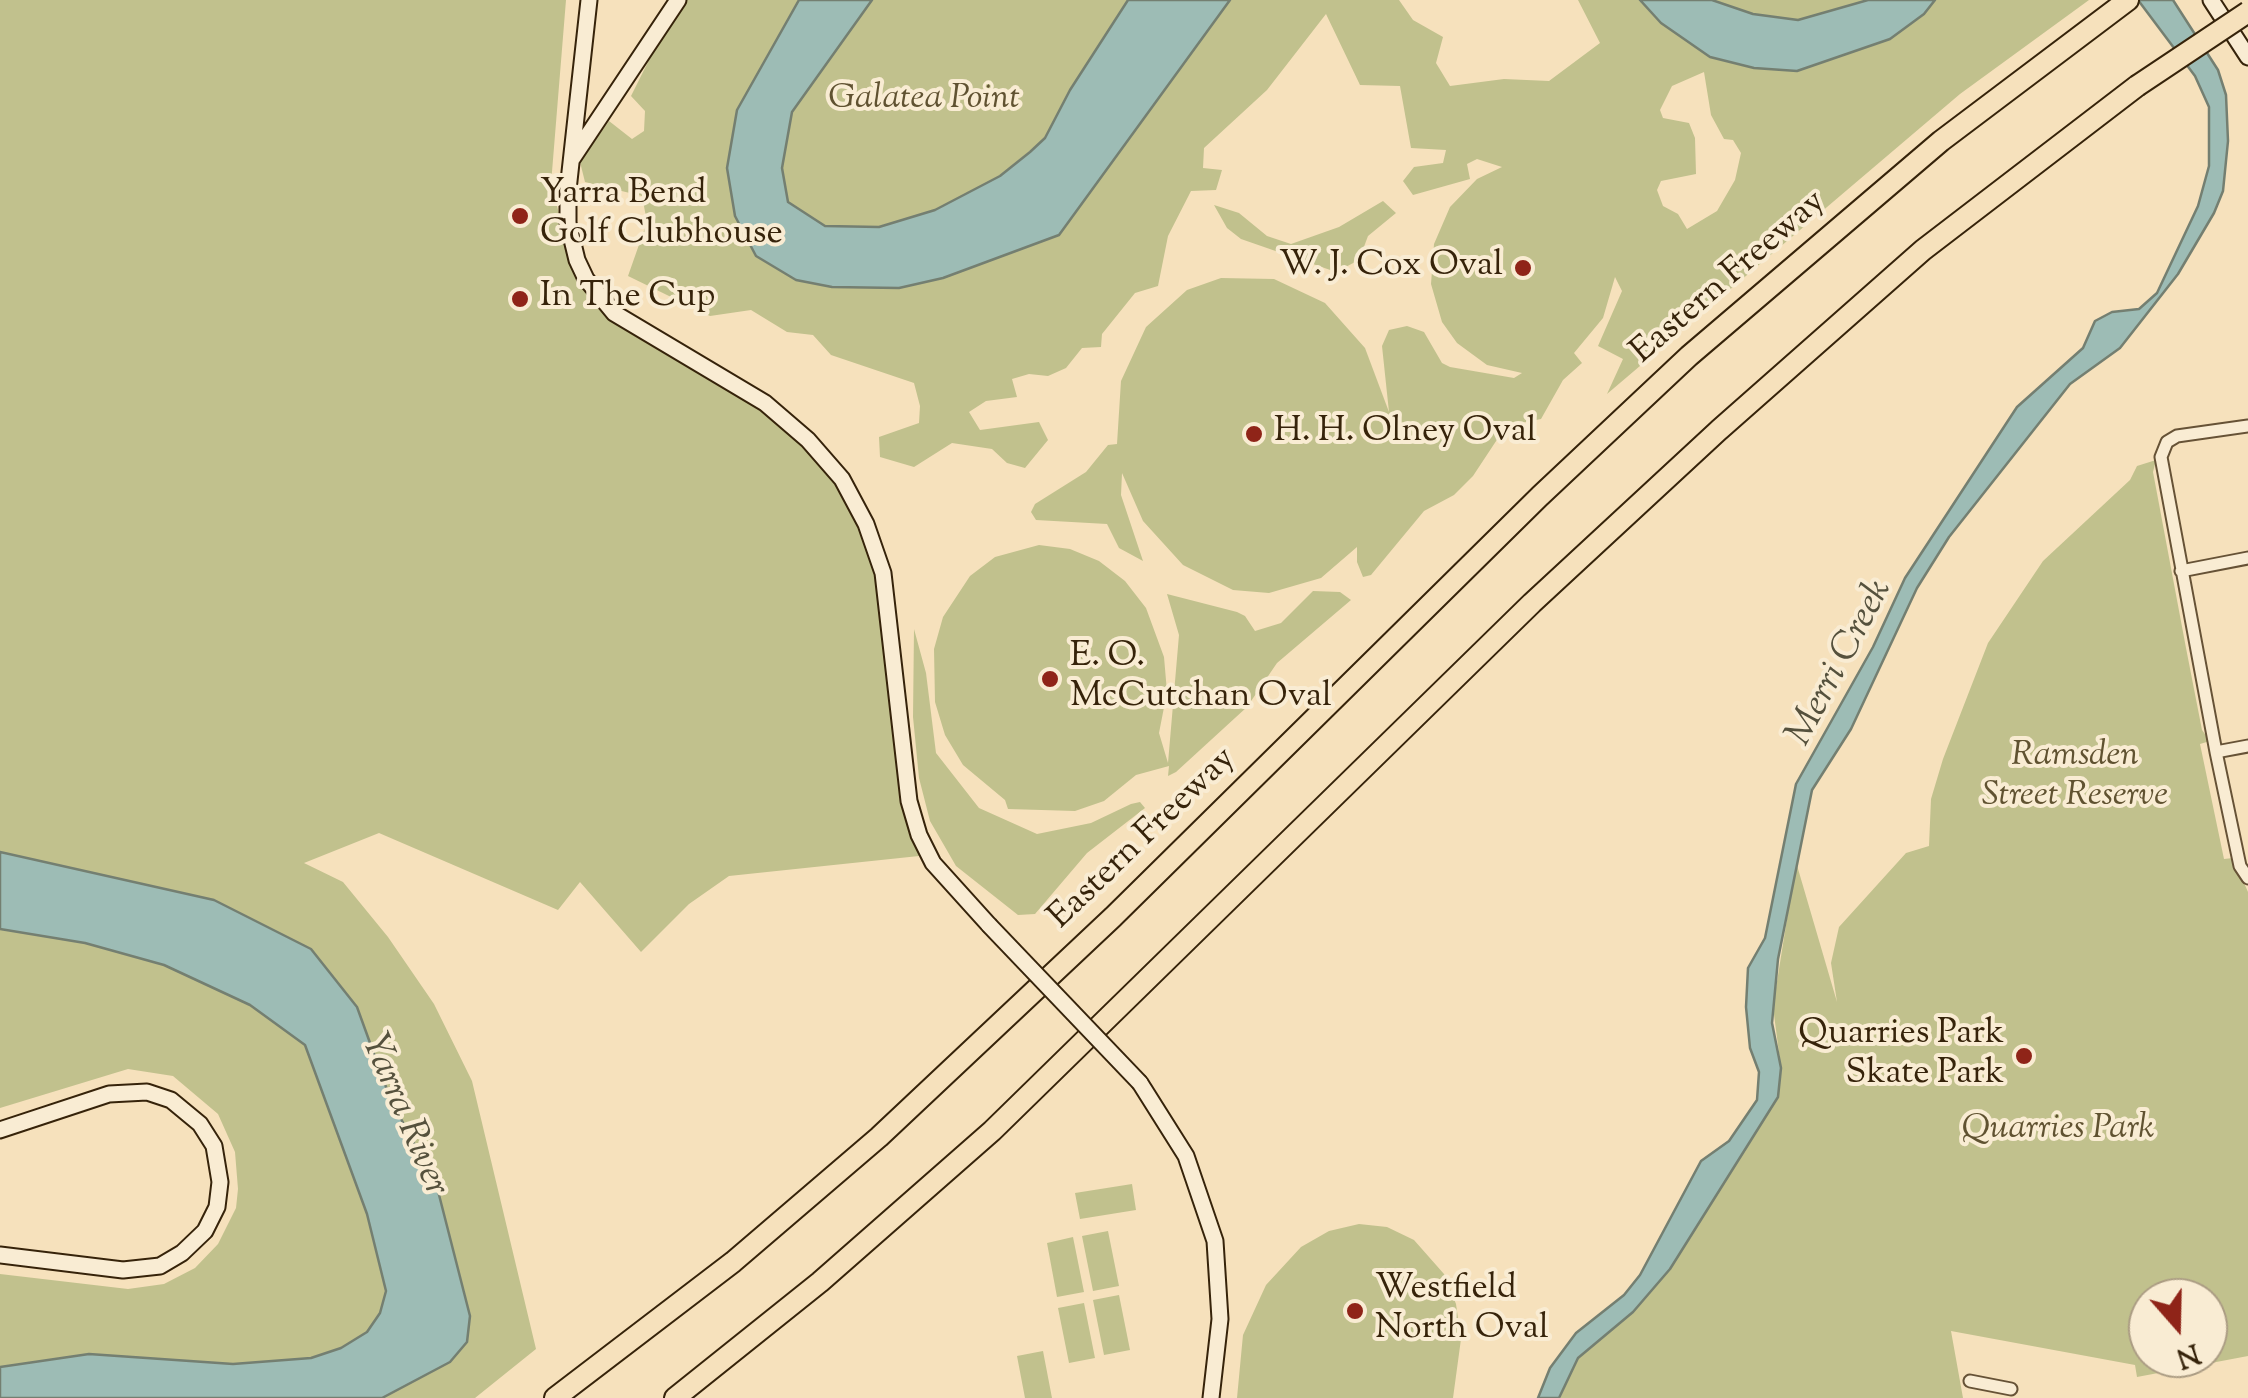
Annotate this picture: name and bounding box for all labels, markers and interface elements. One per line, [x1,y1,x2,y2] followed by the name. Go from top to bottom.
[828,80,1020,122] park label: Galatea Point
[540,175,783,257] place label: Yarra Bend Golf Clubhouse
[1624,183,1836,375] street label: Eastern Freeway
[509,205,531,227] marker: Yarra Bend Golf Clubhouse
[1279,247,1503,289] place label: W. J. Cox Oval
[1512,257,1534,279] marker: W. J. Cox Oval
[540,278,715,320] place label: In The Cup
[509,288,531,310] marker: In The Cup
[1274,413,1537,455] place label: H. H. Olney Oval
[1243,423,1265,445] marker: H. H. Olney Oval
[1779,573,1905,755] water label: Merri Creek
[1070,638,1332,720] place label: E. O. McCutchan Oval
[1039,668,1061,690] marker: E. O. McCutchan Oval
[1982,737,2168,819] park label: Ramsden Street Reserve
[1042,740,1246,940] street label: Eastern Freeway
[1798,1015,2004,1097] place label: Quarries Park Skate Park
[347,1028,457,1204] water label: Yarra River
[2013,1045,2035,1067] marker: Quarries Park Skate Park
[1962,1110,2154,1152] park label: Quarries Park
[1375,1270,1549,1352] place label: Westfield North Oval
[2128,1278,2228,1378] north arrow
[1344,1300,1366,1322] marker: Westfield North Oval
[2170,1332,2205,1377] text: N

